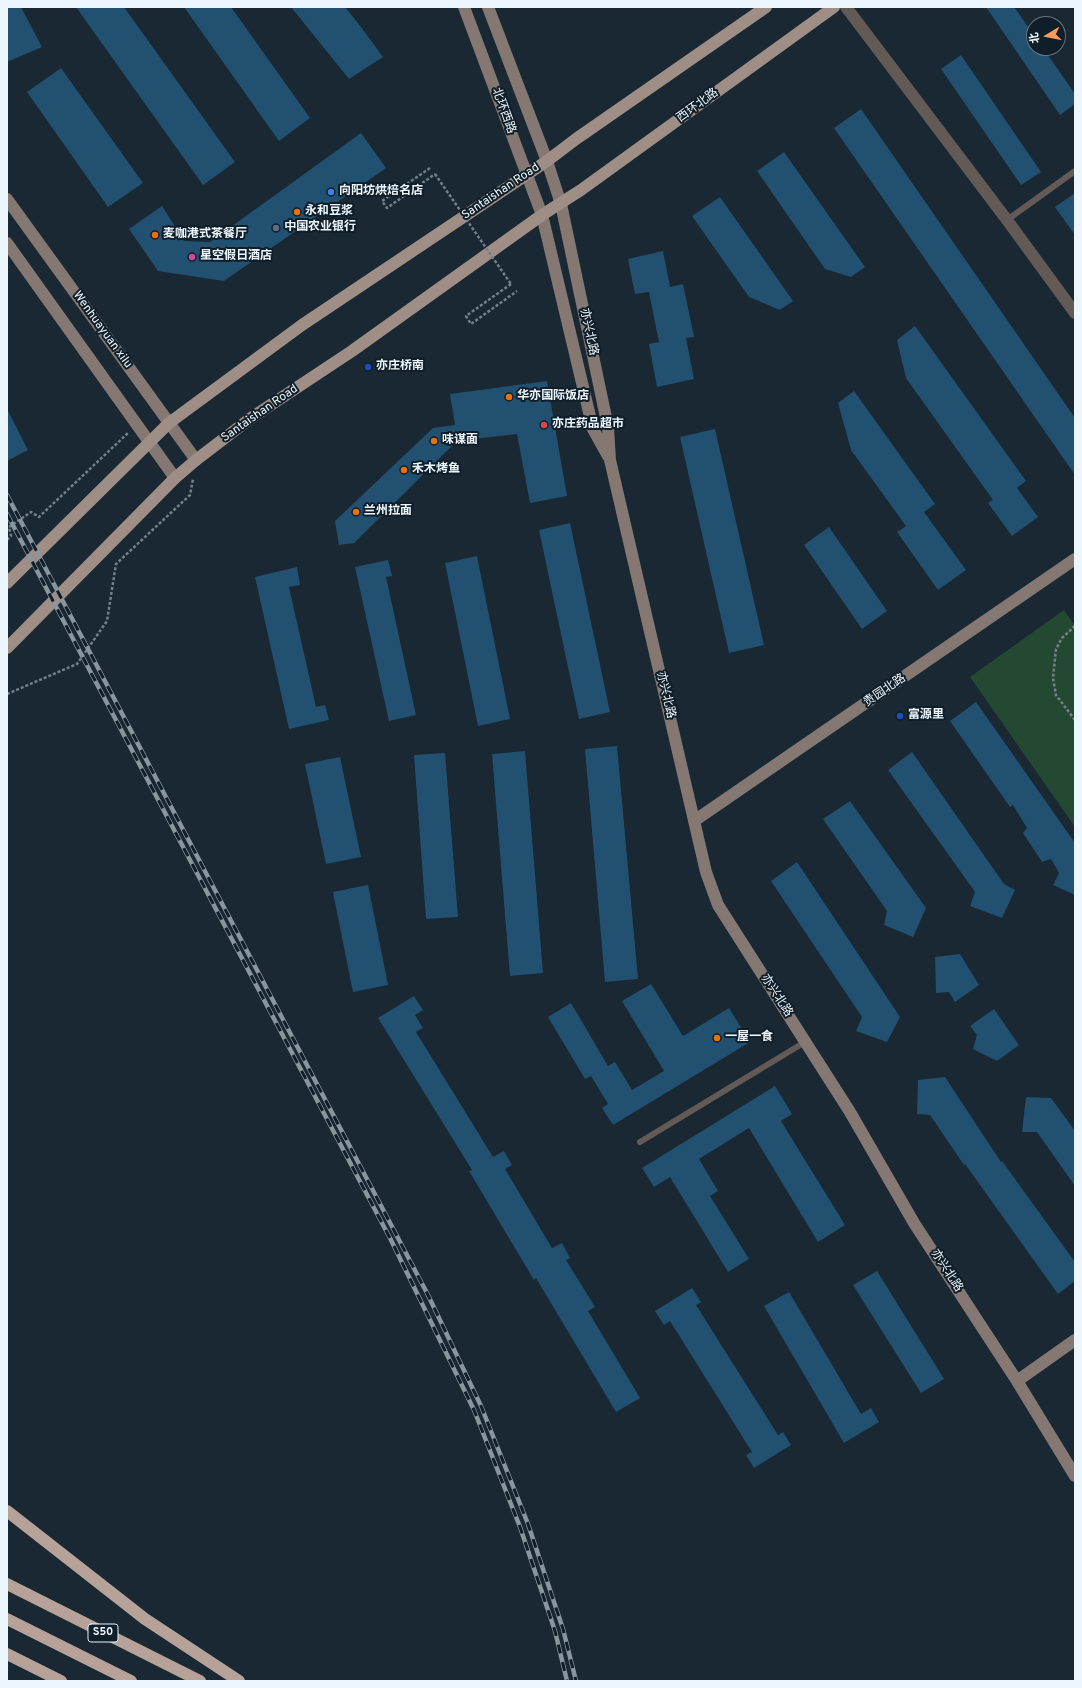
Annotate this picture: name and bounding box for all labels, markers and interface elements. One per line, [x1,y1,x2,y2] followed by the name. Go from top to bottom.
[1026,16,1066,56] north arrow
[1027,31,1043,45] text: 北
[488,86,518,136] street label: 北环西路
[674,86,722,126] street label: 西环北路
[460,161,542,223] street label: Santaishan Road
[339,185,423,199] place label: 向阳坊烘焙名店
[326,187,336,197] marker: 向阳坊烘焙名店
[305,205,353,219] place label: 永和豆浆
[292,207,302,217] marker: 永和豆浆
[284,221,356,235] place label: 中国农业银行
[271,223,281,233] marker: 中国农业银行
[163,228,247,242] place label: 麦咖港式茶餐厅
[150,230,160,240] marker: 麦咖港式茶餐厅
[200,250,272,264] place label: 星空假日酒店
[187,252,197,262] marker: 星空假日酒店
[69,289,135,371] street label: Wenhuayuan xilu
[576,307,600,357] street label: 亦兴北路
[376,360,424,374] place label: 亦庄桥南
[363,362,373,372] marker: 亦庄桥南
[219,382,301,446] street label: Santaishan Road
[517,390,589,404] place label: 华亦国际饭店
[504,392,514,402] marker: 华亦国际饭店
[552,418,624,432] place label: 亦庄药品超市
[539,420,549,430] marker: 亦庄药品超市
[442,434,478,448] place label: 味谋面
[429,436,439,446] marker: 味谋面
[412,463,460,477] place label: 禾木烤鱼
[399,465,409,475] marker: 禾木烤鱼
[364,505,412,519] place label: 兰州拉面
[351,507,361,517] marker: 兰州拉面
[653,670,677,720] street label: 亦兴北路
[861,672,909,710] street label: 贵园北路
[908,709,944,723] place label: 富源里
[895,711,905,721] marker: 富源里
[757,972,795,1020] street label: 亦兴北路
[725,1031,773,1045] place label: 一屋一食
[712,1033,722,1043] marker: 一屋一食
[927,1247,965,1295] street label: 亦兴北路
[88,1624,118,1642] road number: S50

